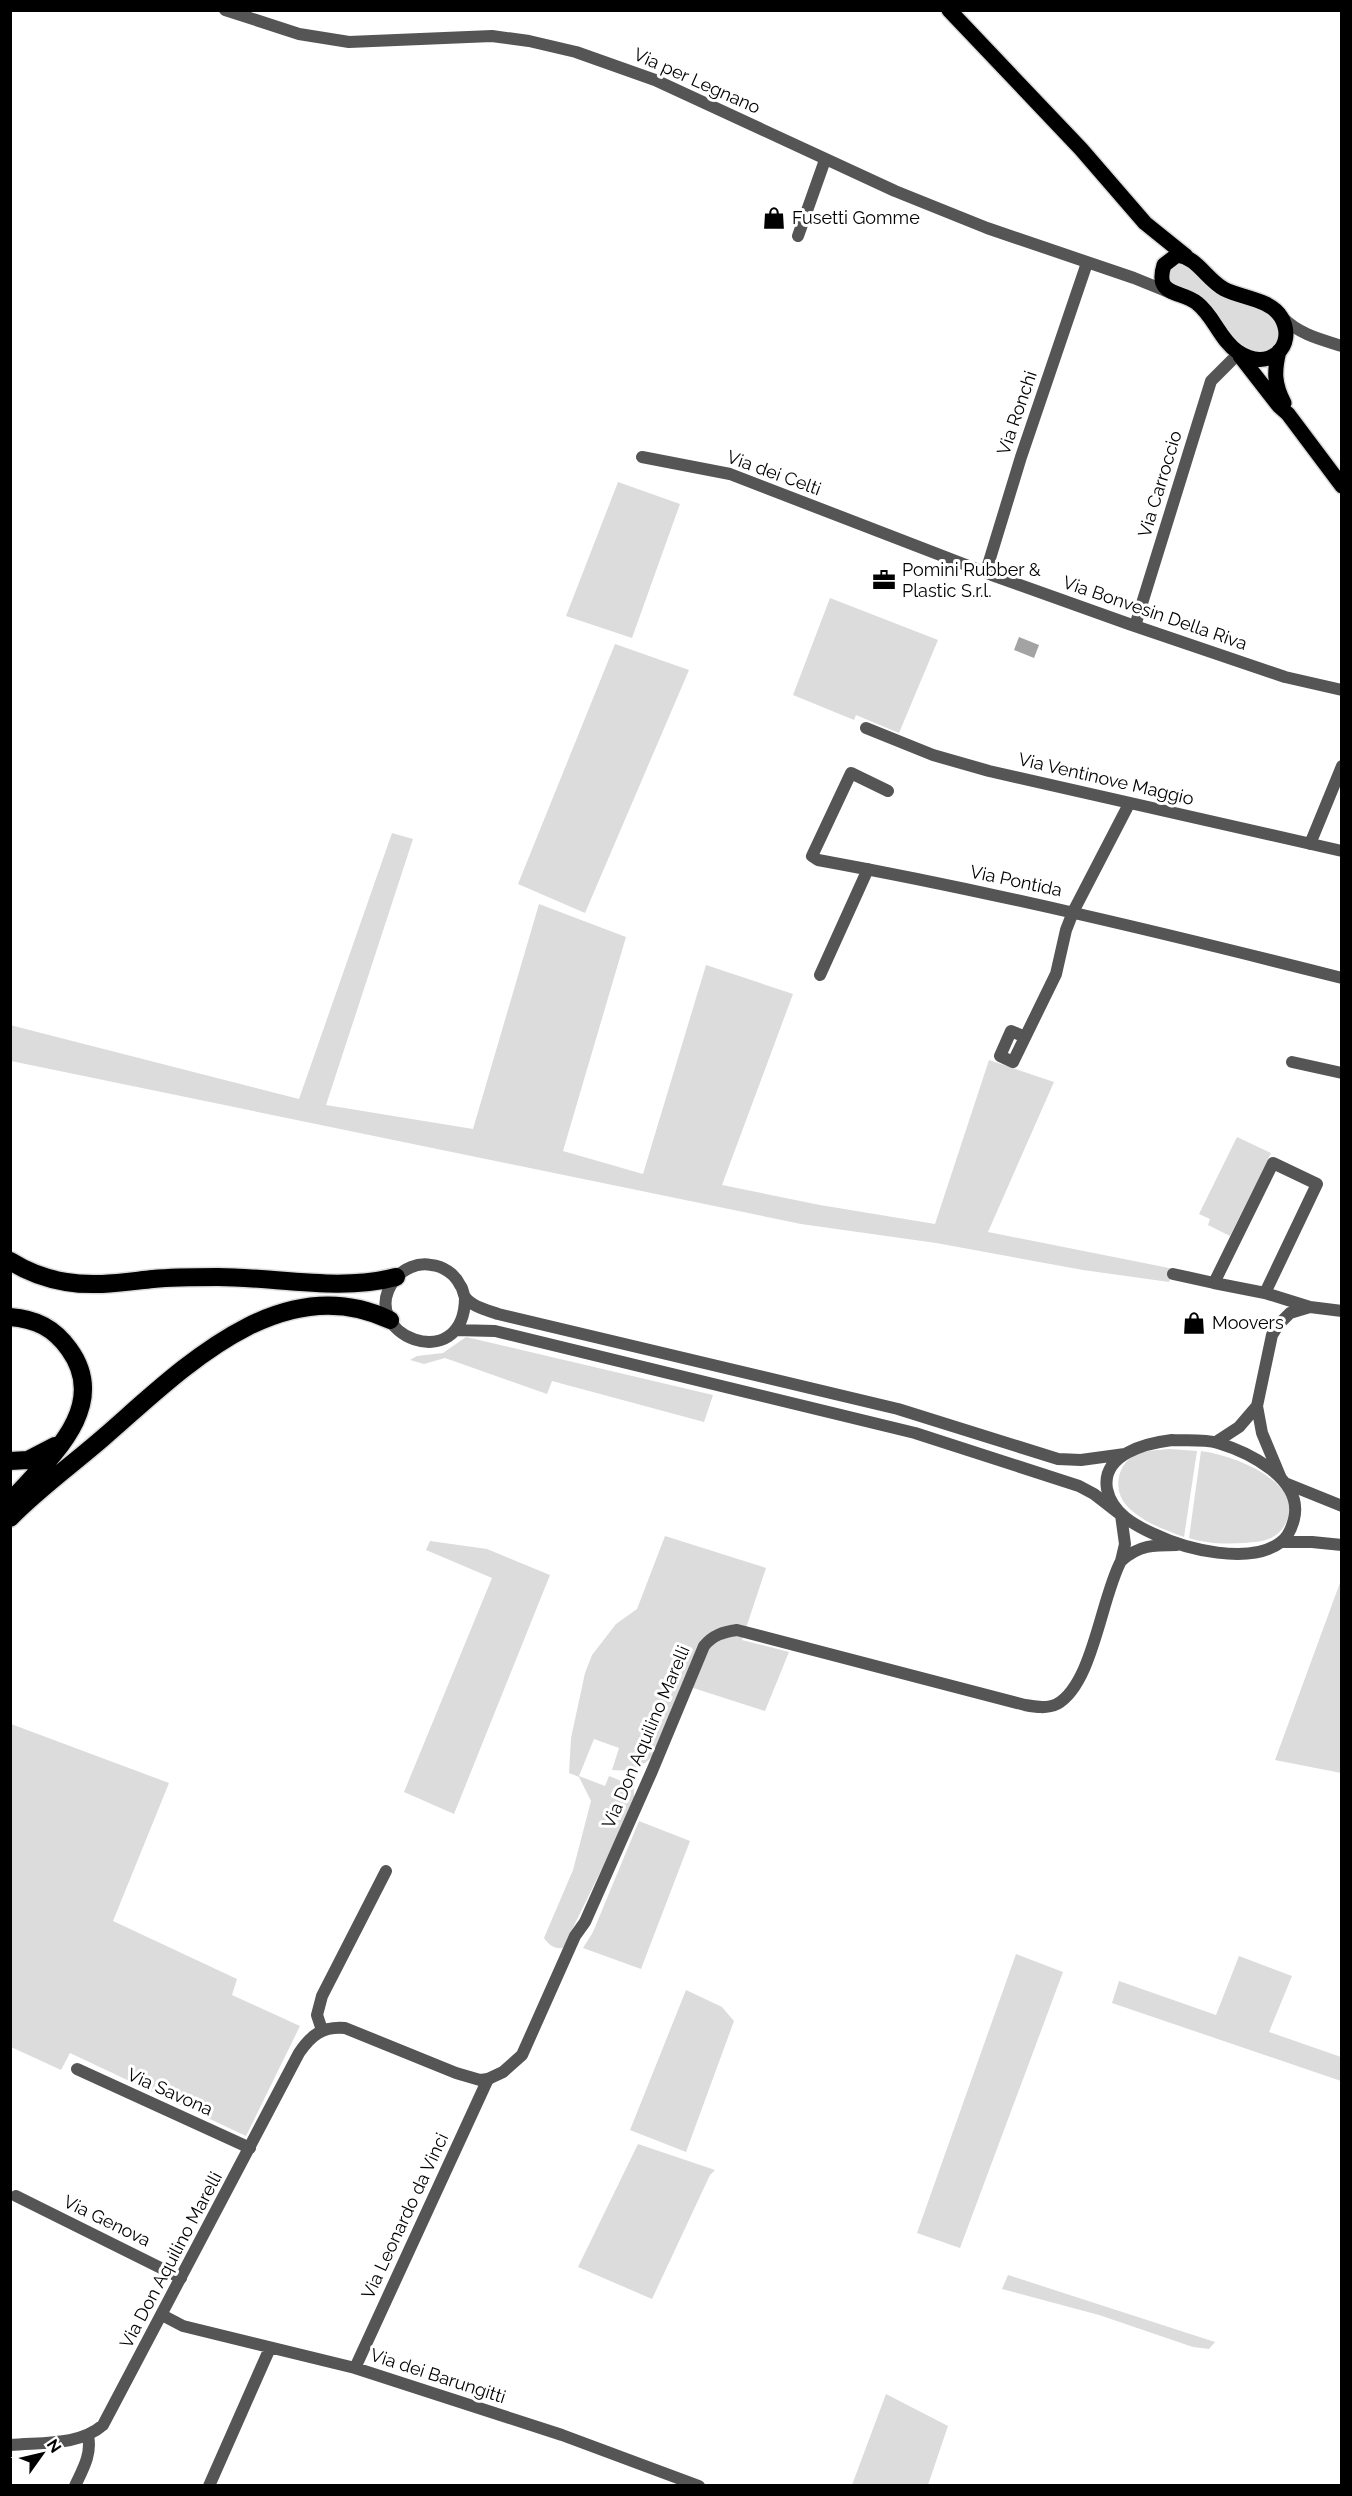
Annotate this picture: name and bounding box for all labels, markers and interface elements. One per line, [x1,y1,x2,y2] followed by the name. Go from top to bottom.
[631,43,764,118] street label: Via per Legnano
[761,205,787,231] shop icon: Fusetti Gomme
[792,207,920,228] place label: Fusetti Gomme
[992,368,1041,458] street label: Via Ronchi
[1133,428,1186,540] street label: Via Carroccio
[724,446,824,499] street label: Via dei Celti
[902,559,1041,601] place label: Pomini Rubber & Plastic S.r.l.
[871,567,897,593] office icon: Pomini Rubber & Plastic S.r.l.
[1060,571,1250,654] street label: Via Bonvesin Della Riva
[1016,748,1196,809] street label: Via Ventinove Maggio
[968,861,1064,901] street label: Via Pontida
[1181,1310,1207,1336] shop icon: Moovers
[1212,1312,1284,1333] place label: Moovers
[597,1642,694,1831] street label: Via Don Aquilino Marelli
[124,2063,216,2120] street label: Via Savona
[357,2130,452,2302] street label: Via Leonardo da Vinci
[115,2168,226,2352] street label: Via Don Aquilino Marelli
[60,2190,154,2251] street label: Via Genova
[368,2344,509,2407] street label: Via dei Barungitti
[12,2424,72,2484] north arrow
[43,2436,65,2456] text: N

